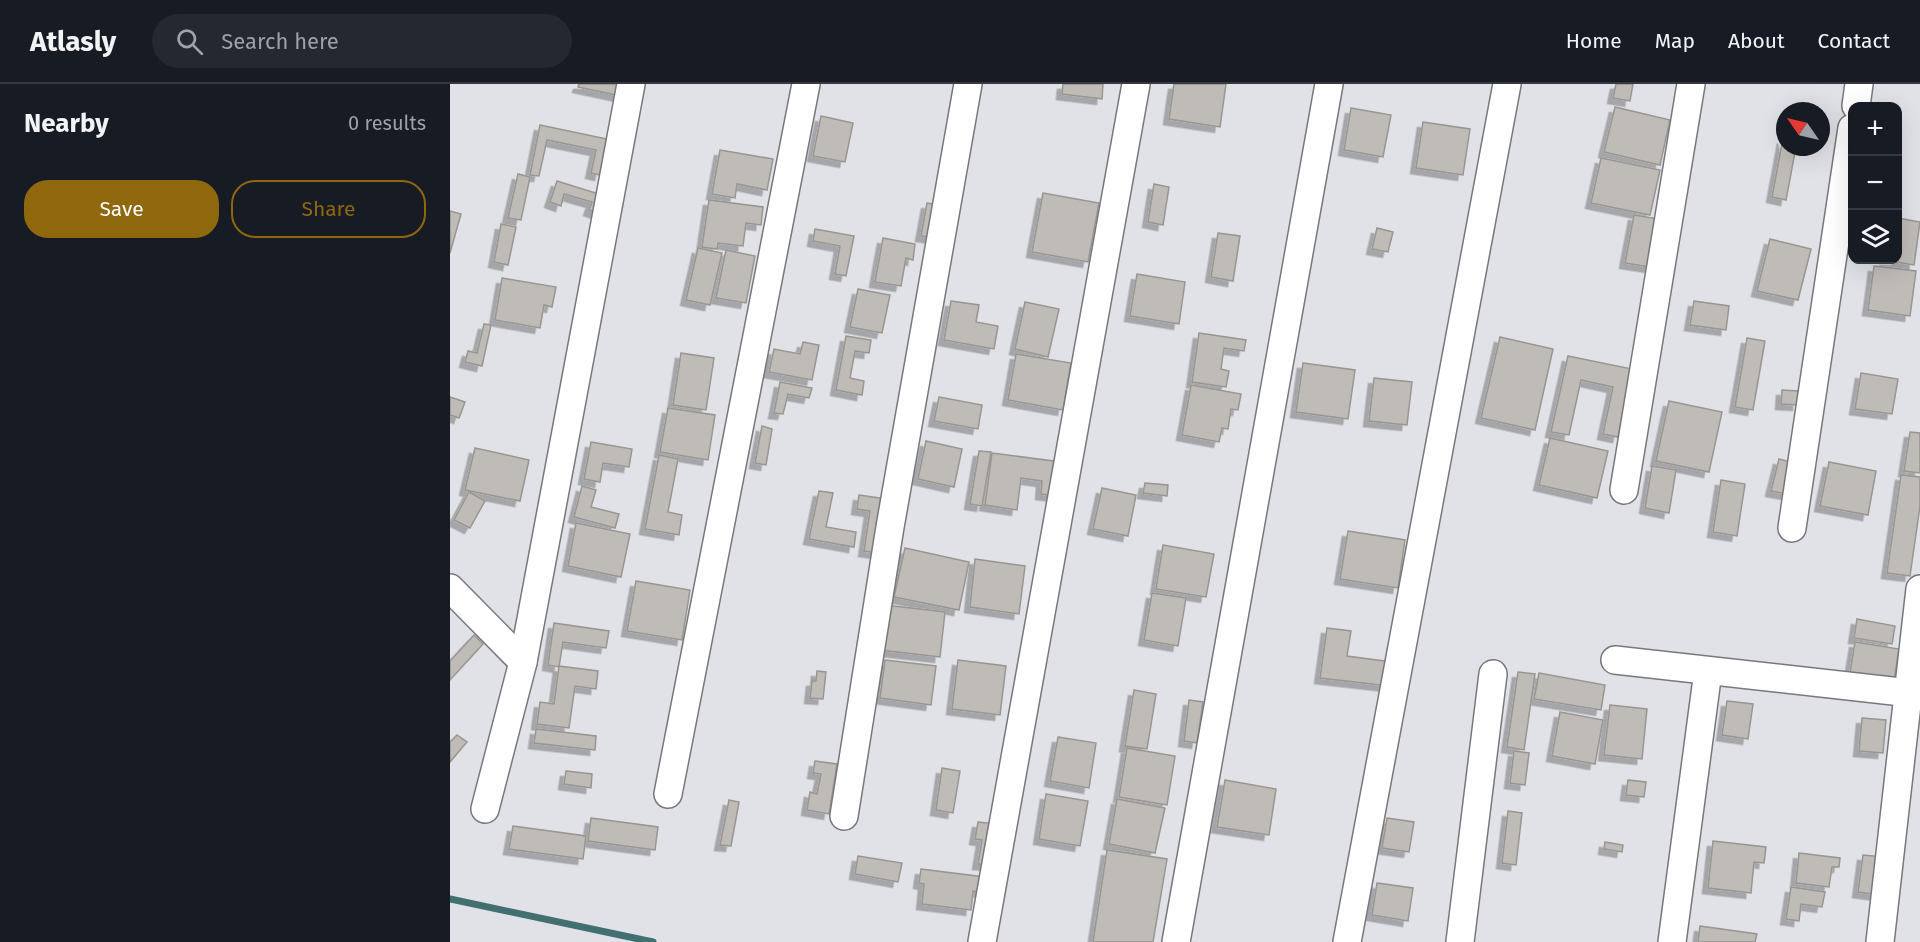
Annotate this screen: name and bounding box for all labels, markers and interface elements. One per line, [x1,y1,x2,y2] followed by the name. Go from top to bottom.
[152,14,572,68] search box
[30,25,116,58] text: Atlasly
[173,25,206,58] icon: search
[221,28,339,55] text: Search here
[1566,28,1622,54] text: Home
[1655,28,1695,54] text: Map
[1728,28,1785,54] text: About
[1818,28,1890,54] text: Contact
[1776,102,1830,156] north arrow
[1848,102,1902,264] map controls
[1848,102,1902,156] button: +
[24,108,109,139] text: Nearby
[348,111,426,135] text: 0 results
[1848,156,1902,210] button: −
[24,180,219,238] button: Save
[231,180,426,238] button: Share
[1848,210,1902,264] button: layers

